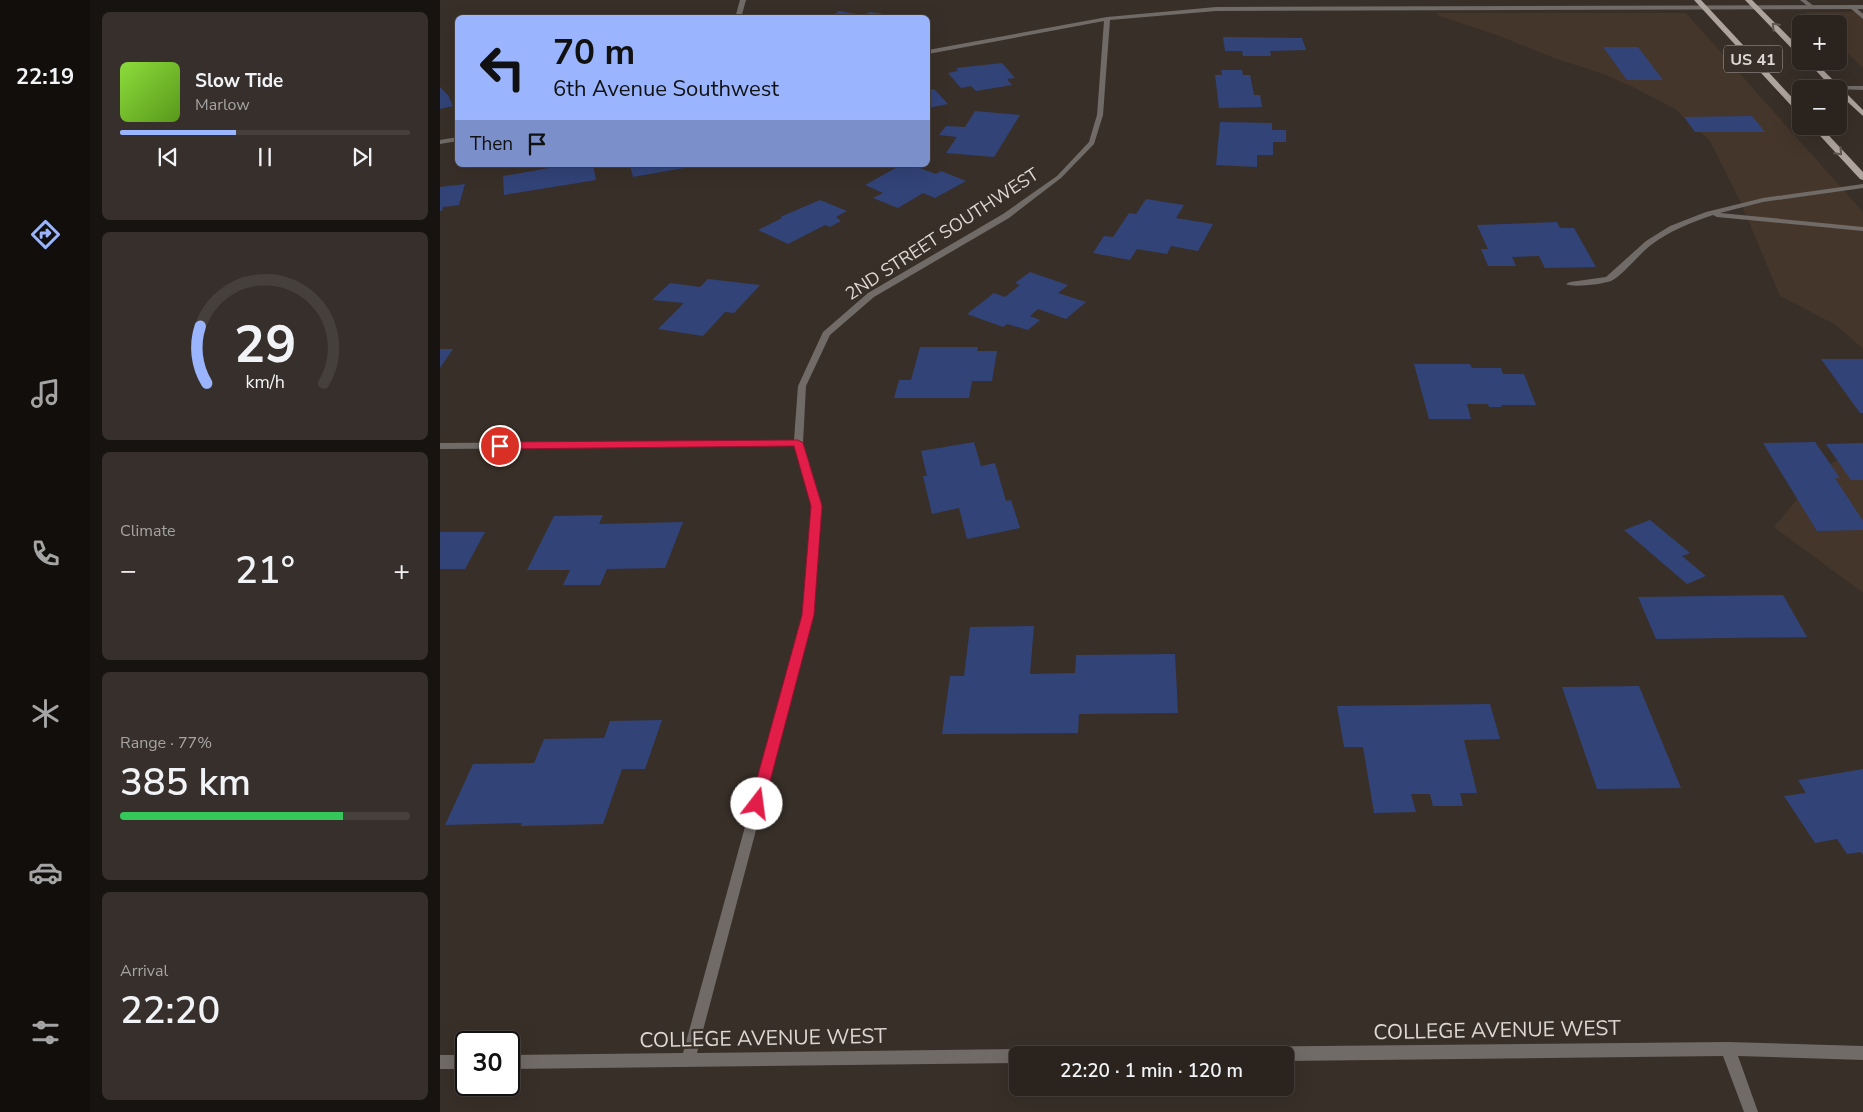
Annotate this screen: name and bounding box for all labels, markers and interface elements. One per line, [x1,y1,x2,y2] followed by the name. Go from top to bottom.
[1792,15,1847,135] map controls
[1792,15,1847,70] button: +
[1772,23,1781,32] one-way arrow
[553,29,635,76] text: 70 m
[470,35,535,100] icon: left
[1724,46,1782,72] road number: US 41
[16,62,74,92] text: 22:19
[195,68,283,94] text: Slow Tide
[553,74,779,104] text: 6th Avenue Southwest
[1792,80,1847,135] button: −
[195,94,250,116] text: Marlow
[523,130,551,158] icon: arrive
[470,131,513,157] text: Then
[154,143,182,171] icon: previous
[251,143,279,171] icon: pause
[348,143,376,171] icon: next
[1833,146,1842,155] one-way arrow
[841,162,1044,306] street label: 2ND STREET SOUTHWEST
[28,217,63,252] icon: directions
[234,309,296,380] text: 29
[245,370,285,394] text: km/h
[28,376,63,411] icon: music
[479,425,521,467] pin
[486,432,514,460] icon: arrive
[120,520,175,542] text: Climate
[28,536,63,571] icon: phone
[235,545,295,596] text: 21°
[120,552,137,590] text: −
[393,552,410,590] text: +
[28,696,63,731] icon: climate
[120,732,212,754] text: Range · 77%
[120,757,251,808] text: 385 km
[730,777,782,829] position arrow
[28,855,63,890] icon: car
[120,960,168,982] text: Arrival
[120,985,220,1036] text: 22:20
[1373,1014,1621,1046] street label: COLLEGE AVENUE WEST
[28,1015,63,1050] icon: filters
[639,1022,887,1054] street label: COLLEGE AVENUE WEST
[455,1031,520,1096] speed limit sign: 30
[1060,1058,1243,1084] text: 22:20 · 1 min · 120 m

